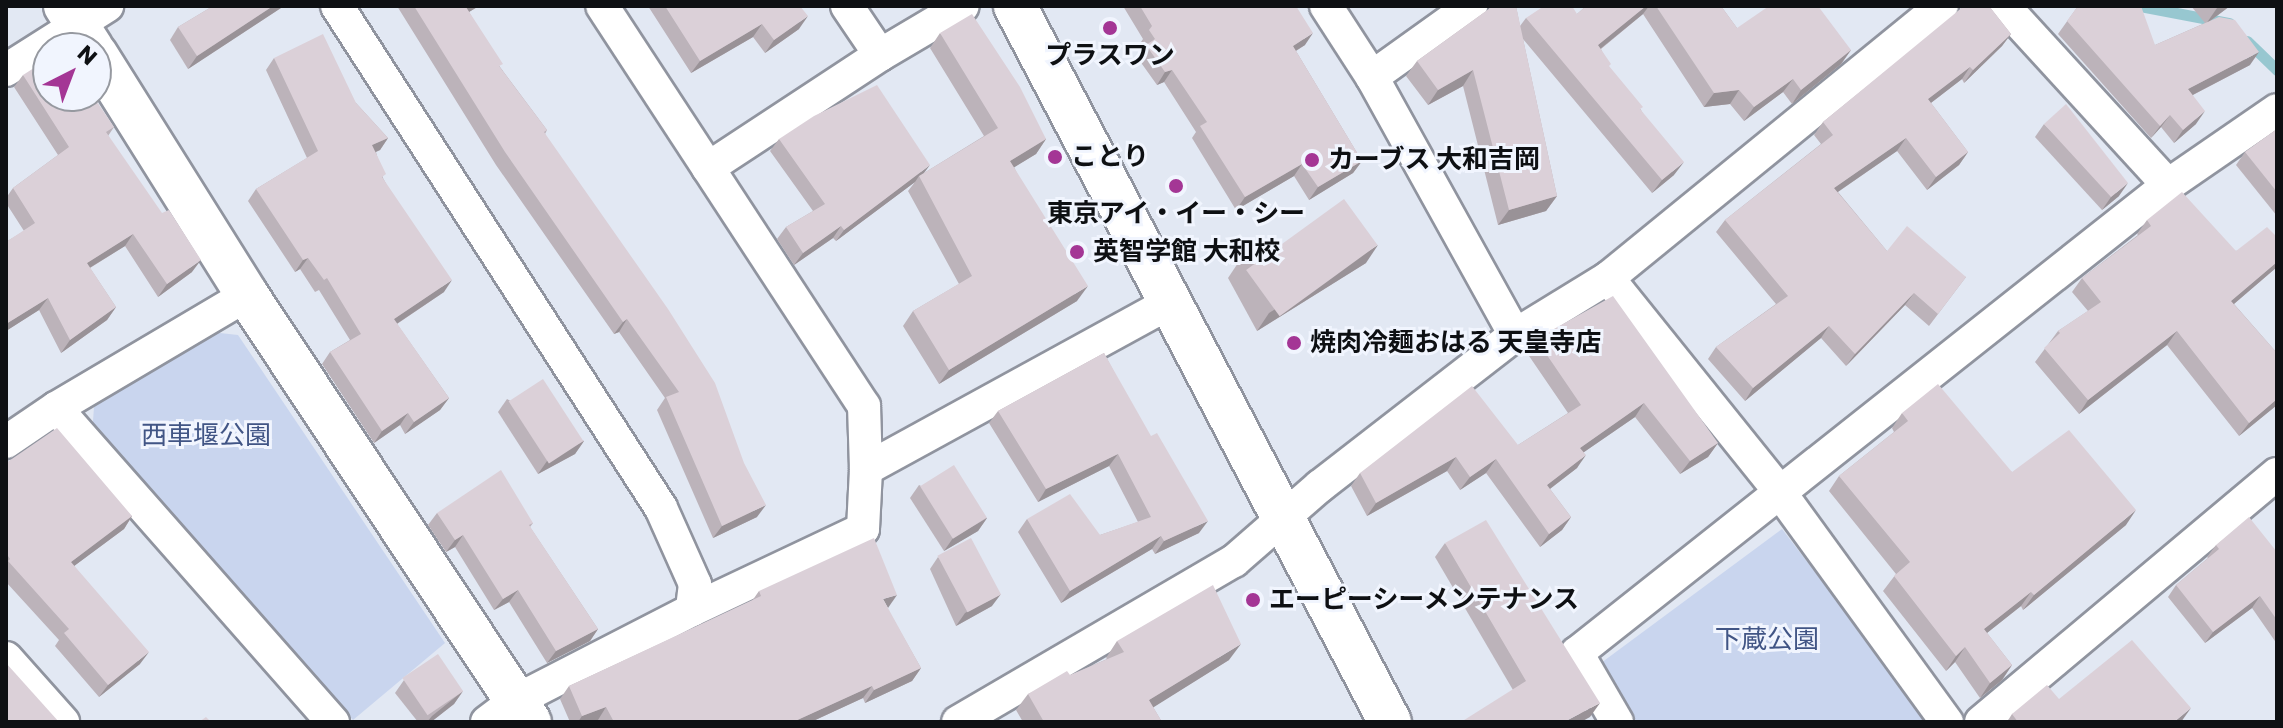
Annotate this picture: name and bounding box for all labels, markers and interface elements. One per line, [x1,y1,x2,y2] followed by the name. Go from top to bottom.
[1101,19,1119,37] marker: プラスワン
[32,32,112,112] north arrow
[71,38,104,72] text: N
[1045,40,1175,72] place label: プラスワン
[1071,141,1149,173] place label: ことり
[1328,144,1542,176] place label: カーブス 大和吉岡
[1046,148,1064,166] marker: ことり
[1303,151,1321,169] marker: カーブス 大和吉岡
[1167,177,1185,195] marker: 東京アイ・イー・シー
[1046,198,1306,230] place label: 東京アイ・イー・シー
[1093,236,1281,268] place label: 英智学館 大和校
[1068,243,1086,261] marker: 英智学館 大和校
[1310,327,1602,359] place label: 焼肉冷麺おはる 天皇寺店
[1285,334,1303,352] marker: 焼肉冷麺おはる 天皇寺店
[141,420,271,452] park label: 西車堰公園
[1269,584,1581,616] place label: エーピーシーメンテナンス
[1244,591,1262,609] marker: エーピーシーメンテナンス
[1715,624,1819,656] park label: 下蔵公園

